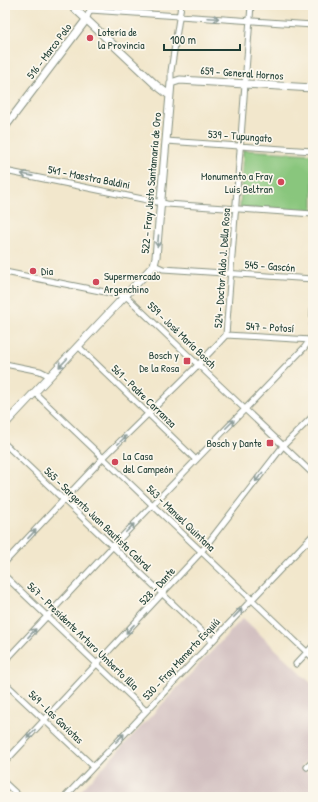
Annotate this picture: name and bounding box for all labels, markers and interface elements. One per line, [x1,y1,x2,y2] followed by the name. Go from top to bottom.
[206,14,219,21] one-way arrow
[24,20,75,82] street label: 516 - Marco Polo
[98,25,145,52] place label: Lotería de la Provincia
[164,26,240,52] scale bar
[170,31,196,48] text: 100 m
[85,33,95,43] marker: Lotería de la Provincia
[200,63,284,83] street label: 659 - General Hornos
[138,111,164,254] street label: 522 - Fray Justo Santamaría de Oro
[207,127,273,145] street label: 539 - Tupungato
[47,162,131,192] street label: 541 - Maestra Baldini
[201,169,273,196] place label: Monumento a Fray Luis Beltran
[21,171,34,179] one-way arrow
[276,177,286,187] marker: Monumento a Fray Luis Beltran
[211,207,233,328] street label: 524 - Doctor Aldo J. Della Rosa
[154,234,162,247] one-way arrow
[244,257,296,275] street label: 545 - Gascón
[41,264,54,278] place label: Dia
[28,266,38,276] marker: Dia
[104,269,161,296] place label: Supermercado Argenchino
[91,277,101,287] marker: Supermercado Argenchino
[145,299,220,372] street label: 559 - José María Bosch
[245,319,295,335] street label: 547 - Potosí
[139,348,180,375] place label: Bosch y De la Rosa
[182,356,192,366] marker: Bosch y De la Rosa
[58,358,67,368] one-way arrow
[109,362,180,431] street label: 561 - Padre Carranza
[226,419,235,429] one-way arrow
[117,435,127,445] one-way arrow
[206,436,263,450] place label: Bosch y Dante
[265,438,275,448] marker: Bosch y Dante
[123,449,173,476] place label: La Casa del Campeón
[110,457,120,467] marker: La Casa del Campeón
[41,464,155,574] street label: 565 - Sargento Juan Bautista Cabral
[255,472,264,483] one-way arrow
[144,482,219,555] street label: 563 - Manuel Quintana
[125,523,135,533] one-way arrow
[27,529,36,539] one-way arrow
[136,564,178,608] street label: 528 - Dante
[24,579,142,693] street label: 567 - Presidente Arturo Umberto Illia
[233,609,242,619] one-way arrow
[139,615,223,703] street label: 530 - Fray Mamerto Esquiú
[125,624,135,634] one-way arrow
[27,628,36,638] one-way arrow
[26,687,86,747] street label: 569 - Las Gaviotas
[27,729,36,739] one-way arrow
[115,733,125,743] one-way arrow

